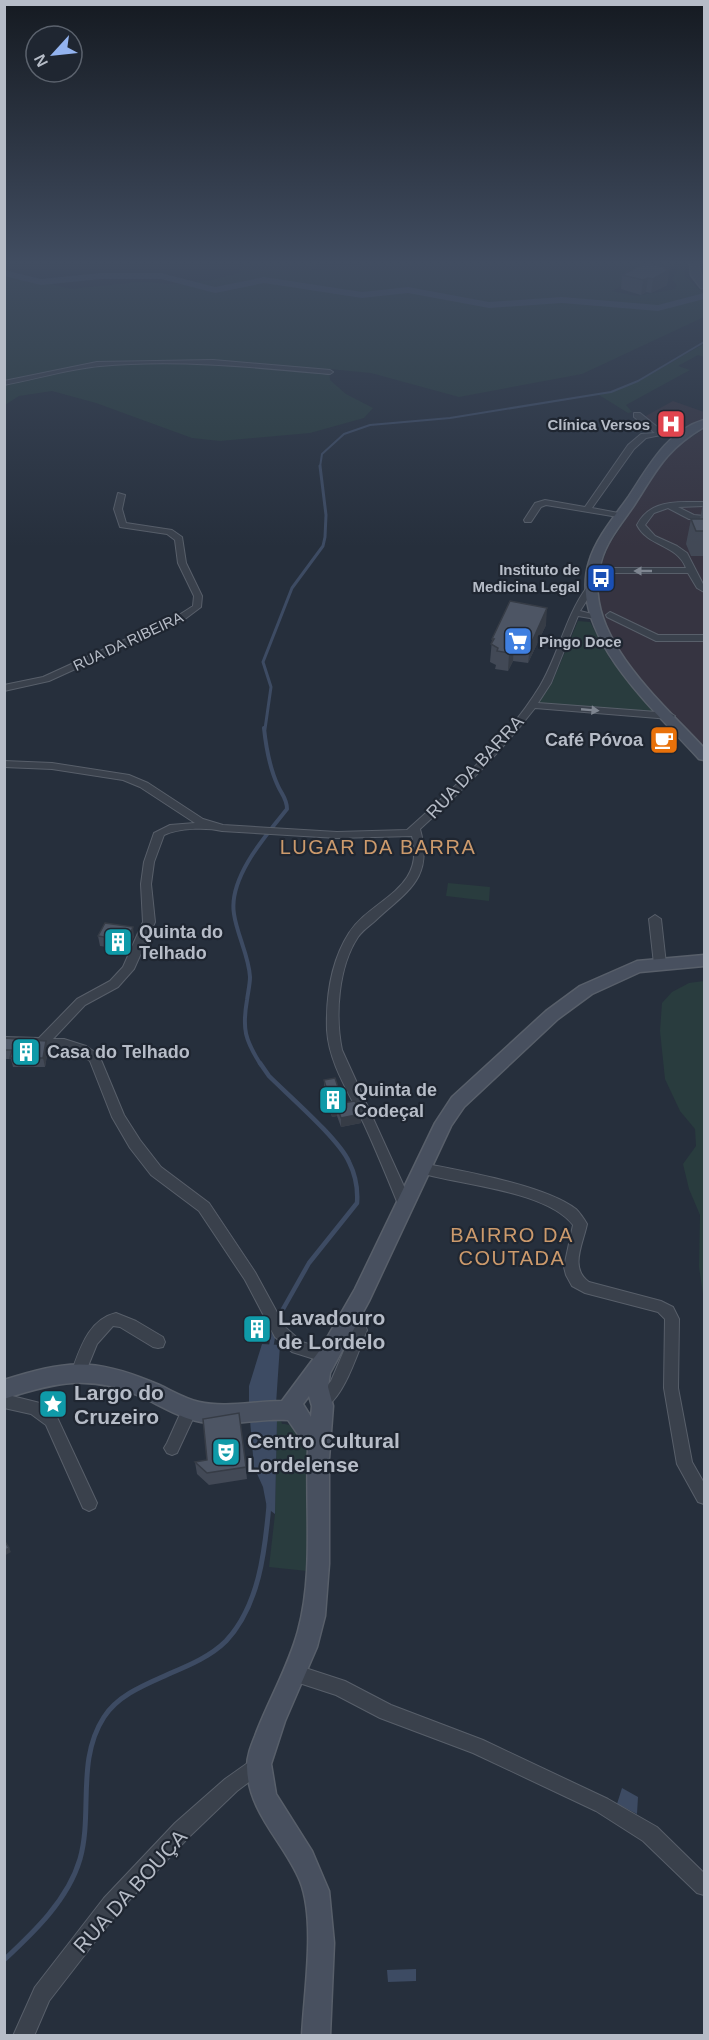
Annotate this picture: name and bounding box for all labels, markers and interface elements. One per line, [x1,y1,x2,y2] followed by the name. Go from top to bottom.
[24,24,84,84] north arrow
[31,52,51,70] text: N
[655,408,687,440] hospital icon: Clínica Versos
[547,416,650,433] place label: Clínica Versos
[472,561,580,595] place label: Instituto de Medicina Legal
[585,562,617,594] bus stop icon: Instituto de Medicina Legal
[633,566,652,576] one-way arrow
[70,608,186,674] street label: RUA DA RIBEIRA
[502,625,534,657] supermarket icon: Pingo Doce
[539,633,622,650] place label: Pingo Doce
[581,705,600,715] one-way arrow
[422,712,528,822] street label: RUA DA BARRA
[648,724,680,756] cafe icon: Café Póvoa
[545,730,644,750] place label: Café Póvoa
[280,836,476,858] district label: LUGAR DA BARRA
[139,922,223,963] place label: Quinta do Telhado
[102,926,134,958] building icon: Quinta do Telhado
[10,1036,42,1068] building icon: Casa do Telhado
[47,1042,190,1062] place label: Casa do Telhado
[354,1080,437,1121] place label: Quinta de Codeçal
[317,1084,349,1116] building icon: Quinta de Codeçal
[450,1224,574,1269] district label: BAIRRO DA COUTADA
[278,1306,385,1353] place label: Lavadouro de Lordelo
[241,1313,273,1345] building icon: Lavadouro de Lordelo
[74,1381,164,1428] place label: Largo do Cruzeiro
[37,1388,69,1420] place icon: Largo do Cruzeiro
[247,1429,400,1476] place label: Centro Cultural Lordelense
[210,1436,242,1468] theatre icon: Centro Cultural Lordelense
[69,1825,191,1957] street label: RUA DA BOUÇA

